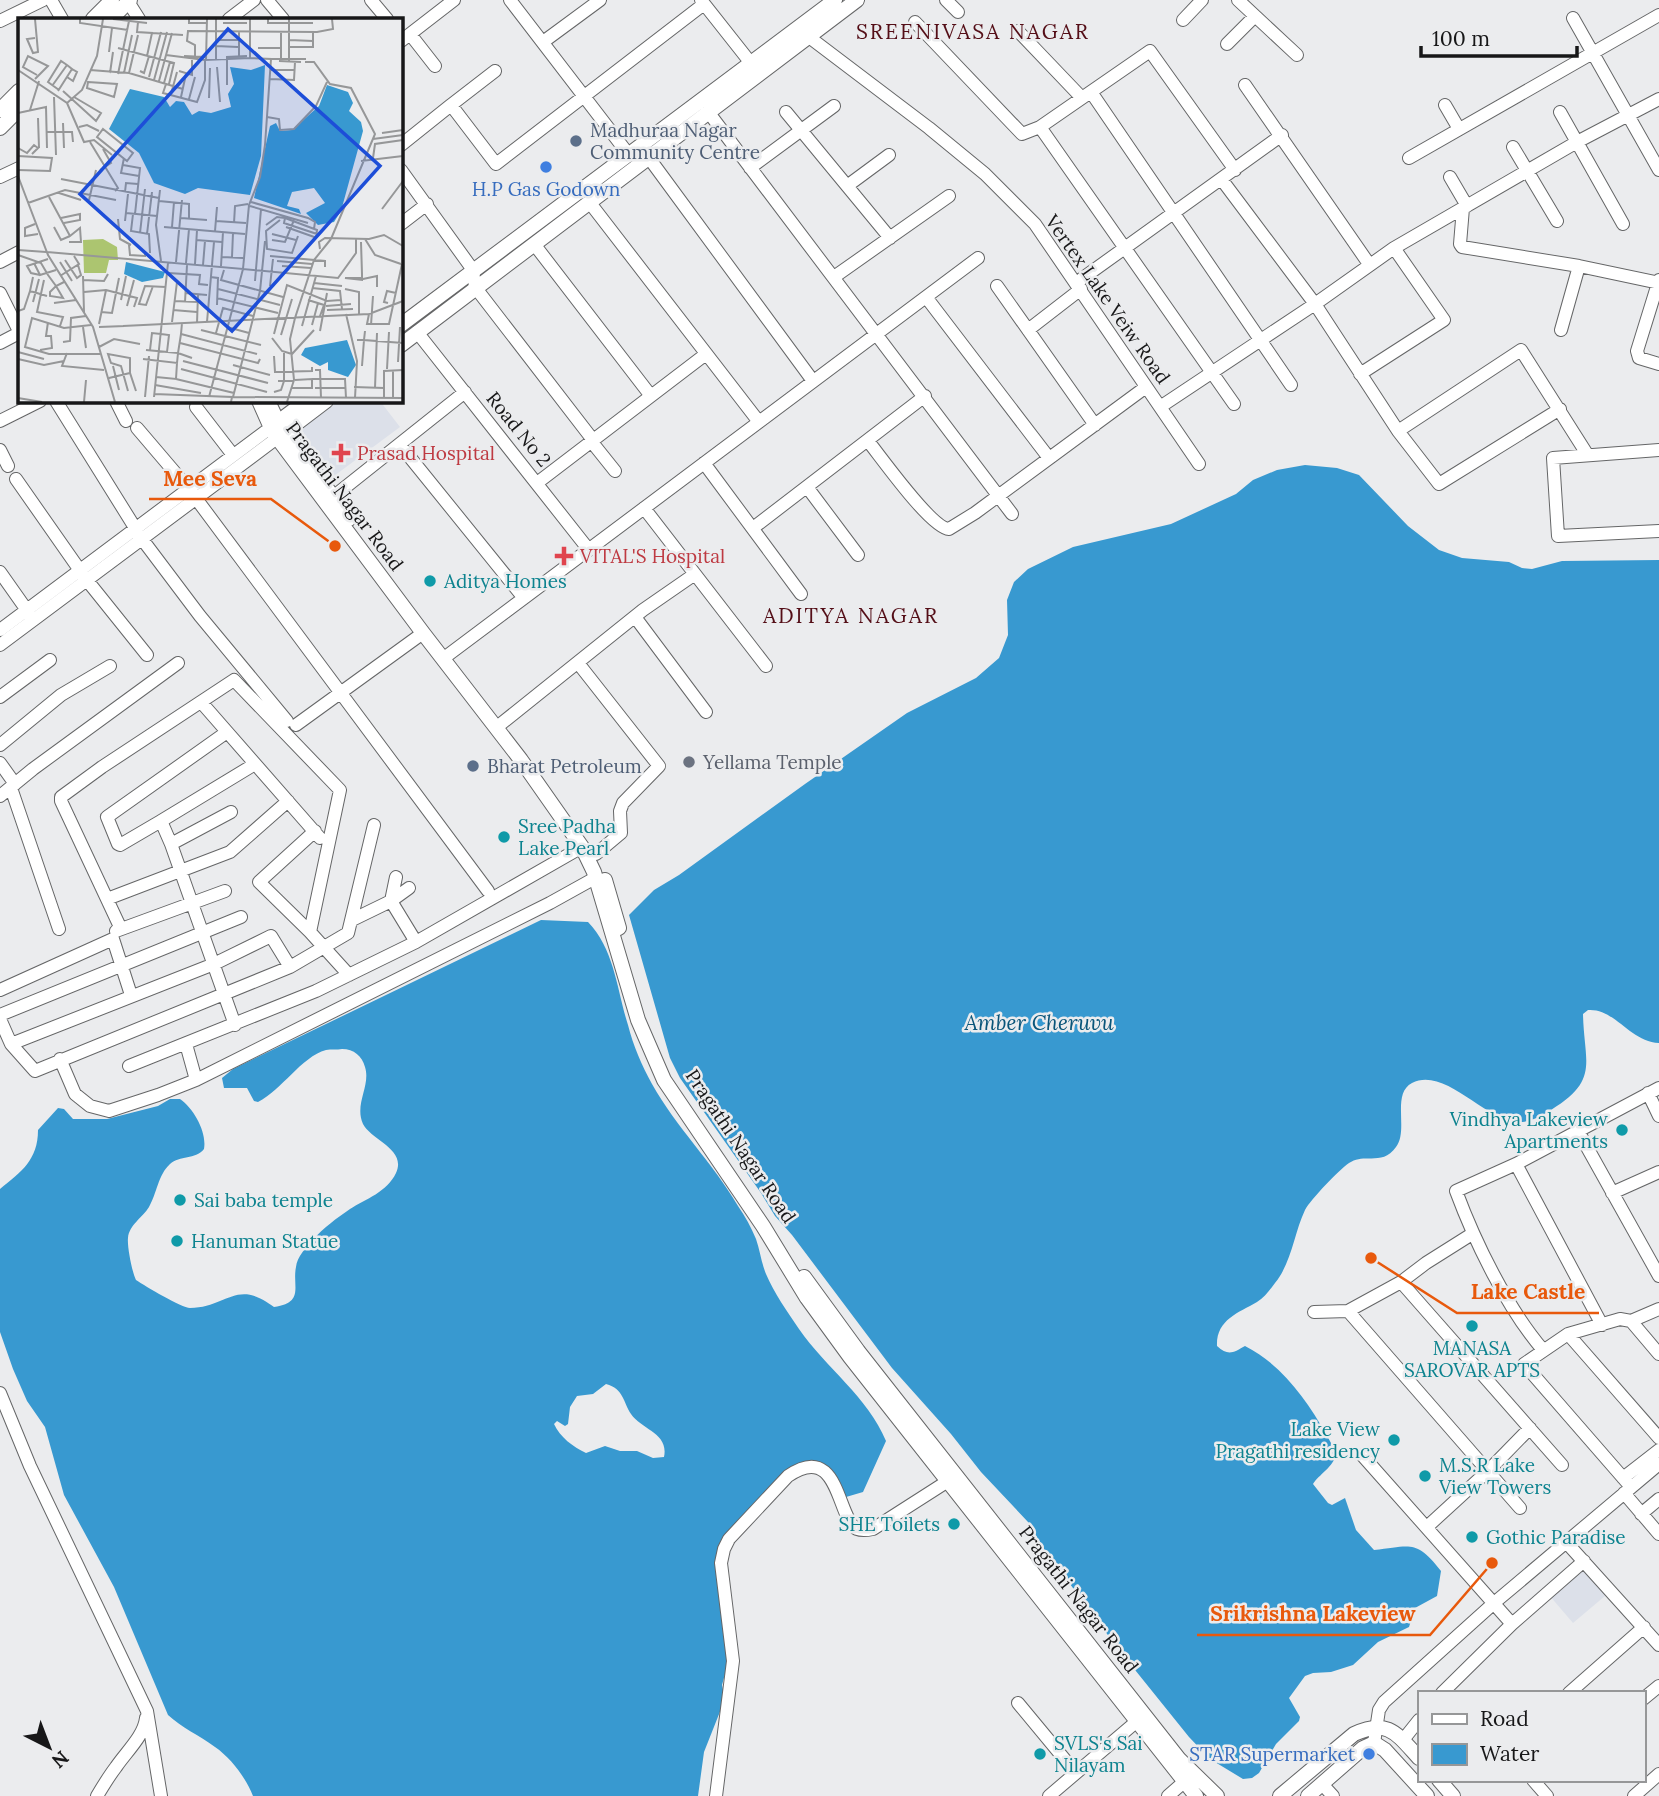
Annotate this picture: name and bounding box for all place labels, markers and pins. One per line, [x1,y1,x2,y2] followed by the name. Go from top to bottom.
[590,118,760,164] place label: Madhuraa Nagar Community Centre
[568,133,584,149] marker: Madhuraa Nagar Community Centre
[538,159,554,175] marker: H.P Gas Godown
[472,177,620,201] place label: H.P Gas Godown
[357,441,495,465] place label: Prasad Hospital
[331,443,351,463] marker: Prasad Hospital
[149,457,271,499] callout: Mee Seva
[579,544,725,568] place label: VITAL'S Hospital
[554,546,574,566] marker: VITAL'S Hospital
[443,569,567,593] place label: Aditya Homes
[422,573,438,589] marker: Aditya Homes
[702,750,842,774] place label: Yellama Temple
[487,754,642,778] place label: Bharat Petroleum
[681,754,697,770] marker: Yellama Temple
[465,758,481,774] marker: Bharat Petroleum
[518,814,616,860] place label: Sree Padha Lake Pearl
[496,829,512,845] marker: Sree Padha Lake Pearl
[1449,1107,1609,1153] place label: Vindhya Lakeview Apartments
[1614,1122,1630,1138] marker: Vindhya Lakeview Apartments
[194,1188,333,1212] place label: Sai baba temple
[172,1192,188,1208] marker: Sai baba temple
[191,1229,338,1253] place label: Hanuman Statue
[169,1233,185,1249] marker: Hanuman Statue
[1457,1271,1599,1313] callout: Lake Castle
[1464,1318,1480,1334] marker: MANASA SAROVAR APTS
[1404,1336,1540,1382] place label: MANASA SAROVAR APTS
[1216,1417,1381,1463] place label: Lake View Pragathi residency
[1386,1432,1402,1448] marker: Lake View Pragathi residency
[1438,1453,1552,1499] place label: M.S.R Lake View Towers
[1417,1468,1433,1484] marker: M.S.R Lake View Towers
[838,1512,940,1536] place label: SHE Toilets
[946,1516,962,1532] marker: SHE Toilets
[1486,1525,1626,1549] place label: Gothic Paradise
[1464,1529,1480,1545] marker: Gothic Paradise
[1197,1593,1430,1635] callout: Srikrishna Lakeview
[1054,1731,1143,1777] place label: SVLS's Sai Nilayam
[1189,1742,1356,1766] place label: STAR Supermarket
[1032,1746,1048,1762] marker: SVLS's Sai Nilayam
[1361,1746,1377,1762] marker: STAR Supermarket

